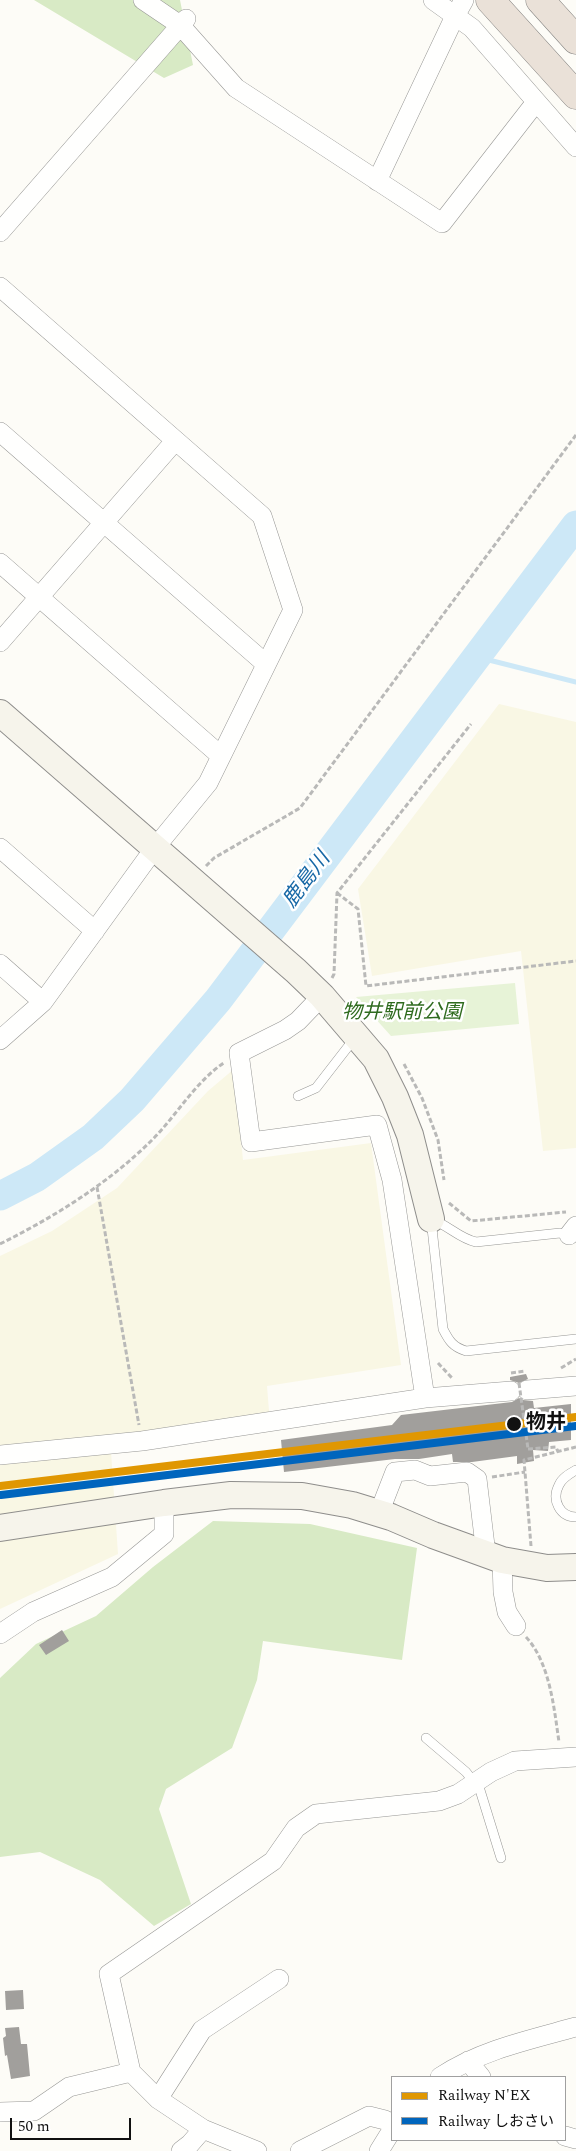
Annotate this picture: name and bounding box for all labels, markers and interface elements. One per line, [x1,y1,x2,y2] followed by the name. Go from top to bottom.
[279,848,337,914] water label: 鹿島川
[342,1002,462,1026] park label: 物井駅前公園
[526,1412,566,1436] place label: 物井
[505,1415,523,1433] marker: 物井
[391,2076,566,2141] legend
[438,2084,531,2107] text: Railway N'EX
[12,2108,134,2140] scale bar
[438,2110,554,2133] text: Railway しおさい
[18,2115,50,2138] text: 50 m

